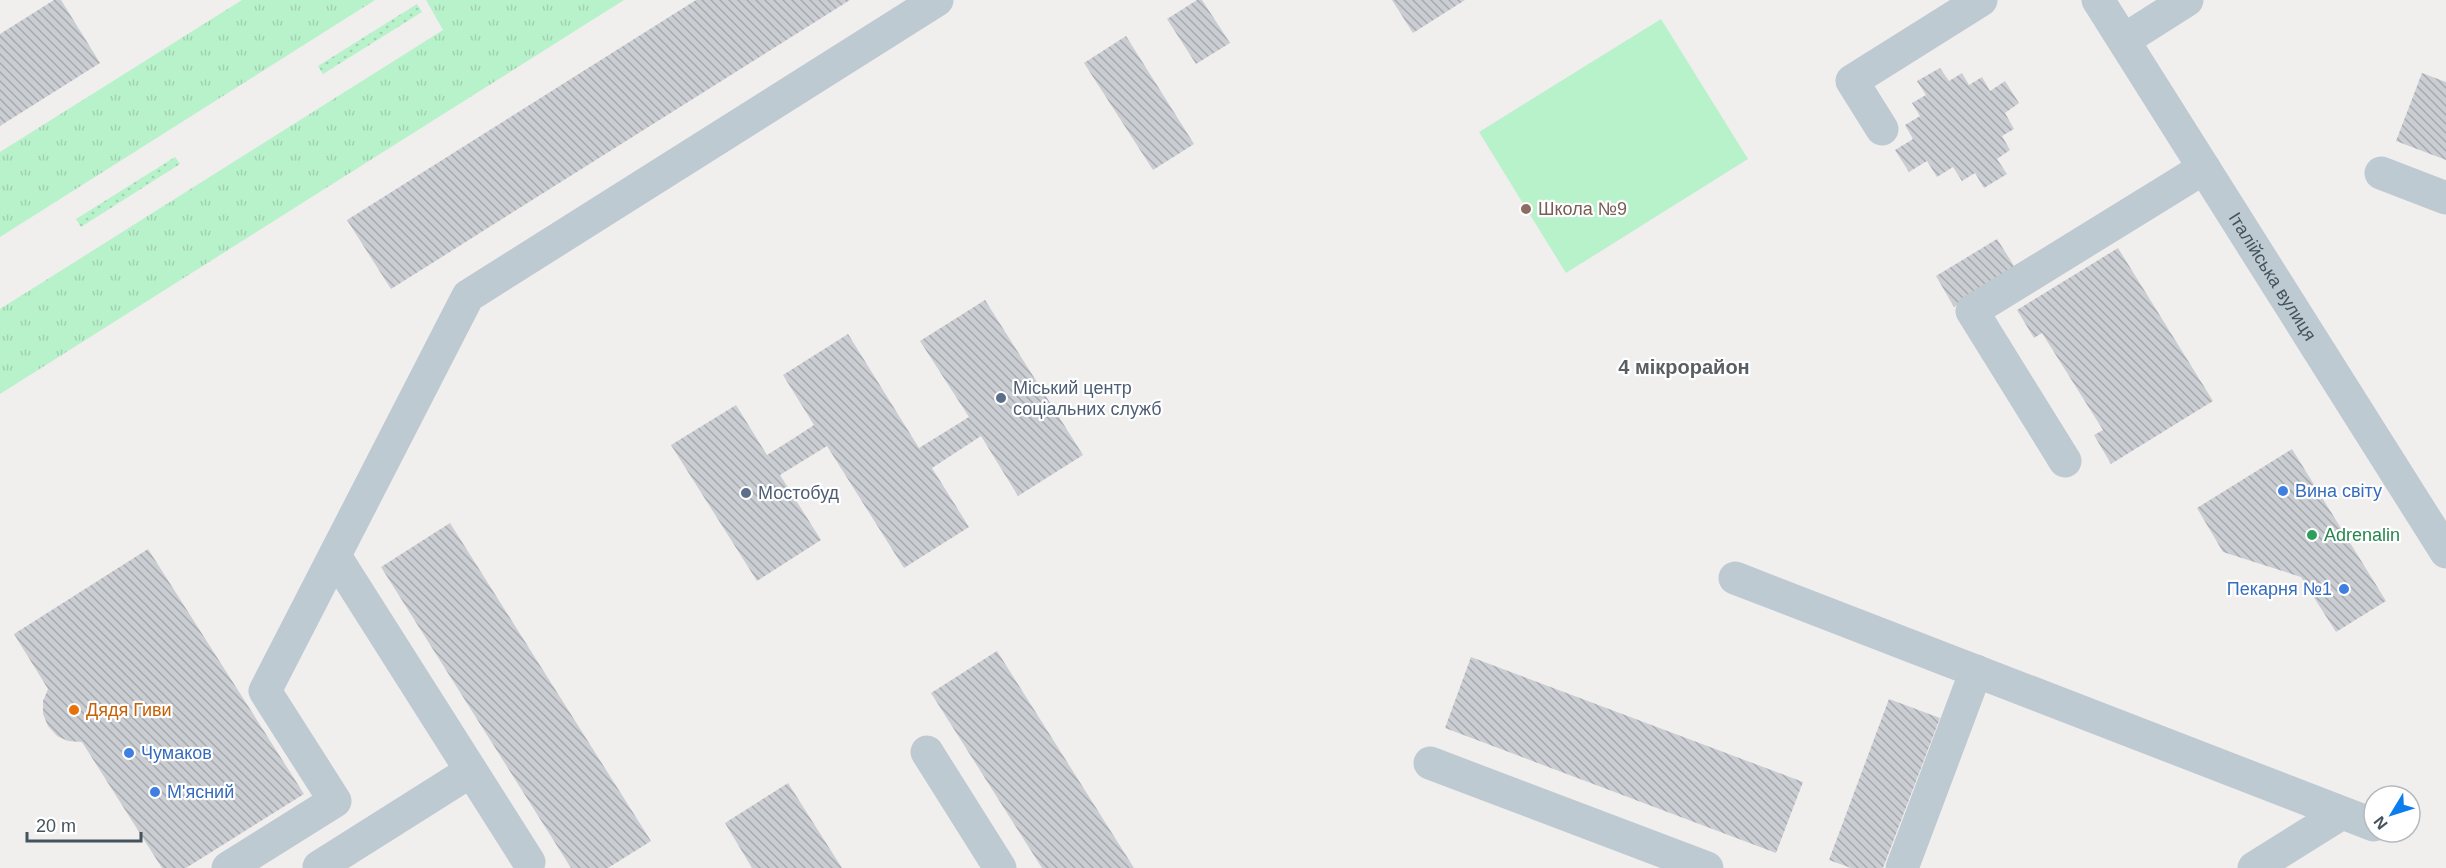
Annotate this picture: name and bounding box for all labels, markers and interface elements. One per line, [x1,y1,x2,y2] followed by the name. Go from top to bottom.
[1538,199,1627,219] place label: Школа №9
[1519,202,1533,216] marker: Школа №9
[2225,209,2320,344] street label: Італійська вулиця
[1618,356,1750,378] district label: 4 мікрорайон
[1013,378,1162,419] place label: Міський центр соціальних служб
[994,391,1008,405] marker: Міський центр соціальних служб
[2295,481,2382,501] place label: Вина світу
[758,483,840,503] place label: Мостобуд
[2276,484,2290,498] marker: Вина світу
[739,486,753,500] marker: Мостобуд
[2324,525,2400,545] place label: Adrenalin
[2305,528,2319,542] marker: Adrenalin
[2227,579,2332,599] place label: Пекарня №1
[2337,582,2351,596] marker: Пекарня №1
[86,700,172,720] place label: Дядя Гиви
[67,703,81,717] marker: Дядя Гиви
[141,743,212,763] place label: Чумаков
[122,746,136,760] marker: Чумаков
[167,782,234,802] place label: М'ясний
[2362,784,2422,844] north arrow
[148,785,162,799] marker: М'ясний
[27,805,141,843] scale bar
[2370,813,2391,833] text: N
[36,816,76,836] text: 20 m

